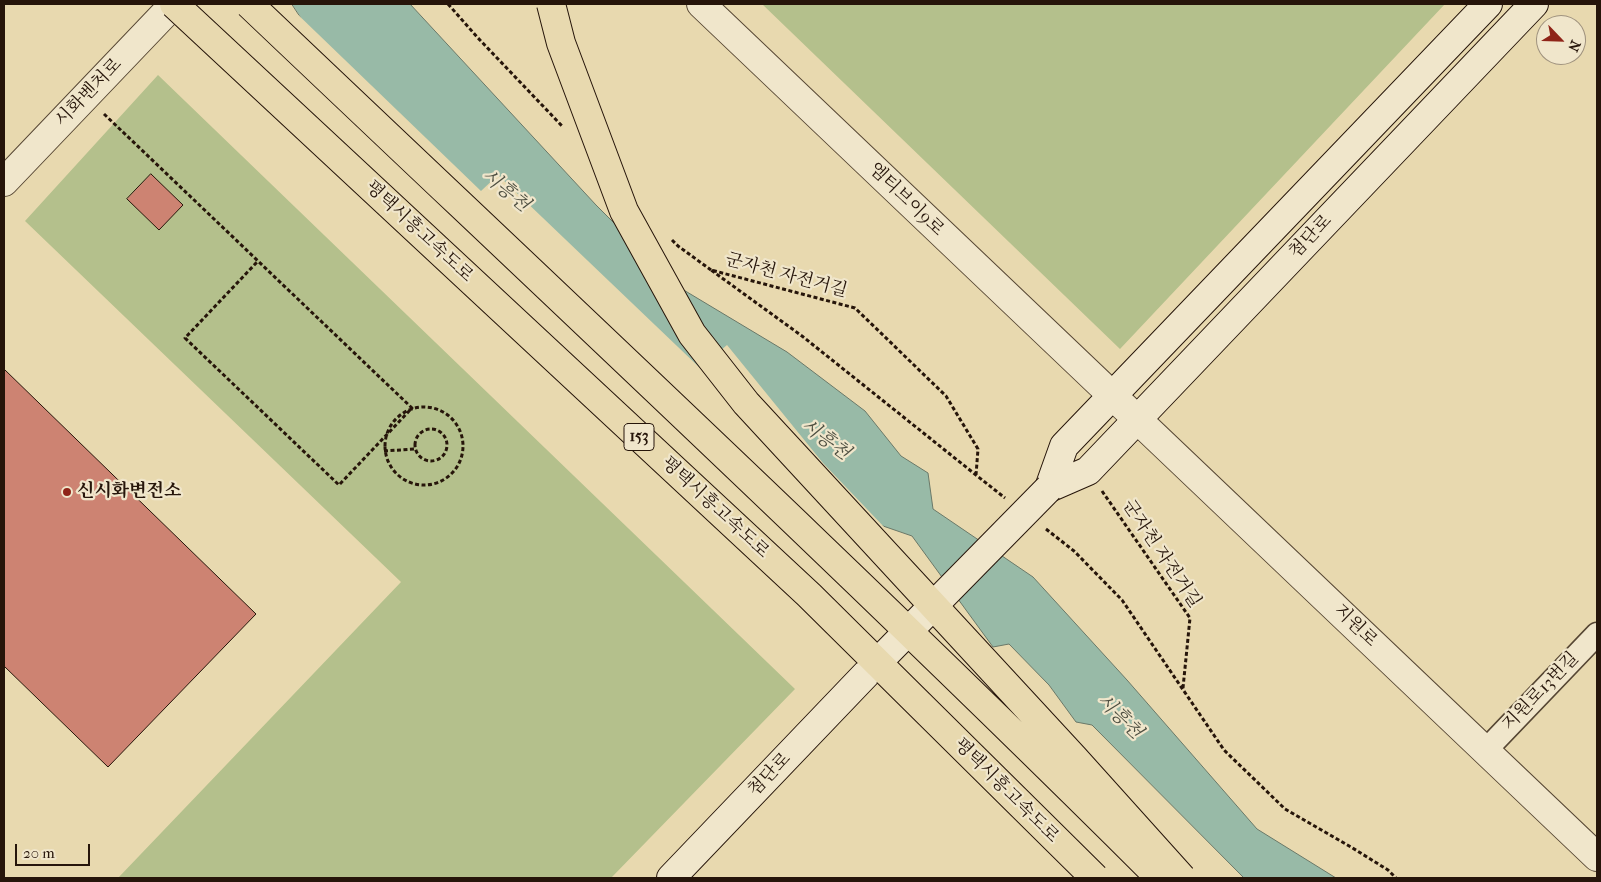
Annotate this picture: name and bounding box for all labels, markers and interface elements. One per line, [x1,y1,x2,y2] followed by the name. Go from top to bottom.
[1536,15,1586,65] north arrow
[1564,38,1584,54] text: N
[51,54,127,132] street label: 시화벤처로
[864,159,948,241] street label: 엠티브이9로
[476,165,534,217] water label: 시흥천
[361,177,477,287] street label: 평택시흥고속도로
[1285,211,1337,263] street label: 첨단로
[723,249,849,303] street label: 군자천 자전거길
[796,415,854,465] water label: 시흥천
[624,424,654,451] road number: 153
[657,453,773,563] street label: 평택시흥고속도로
[77,481,181,503] place label: 신시화변전소
[61,486,73,498] marker: 신시화변전소
[1117,496,1205,612] street label: 군자천 자전거길
[1329,600,1381,652] street label: 지원로
[1498,648,1584,736] street label: 지원로13번길
[1091,690,1147,744] water label: 시흥천
[949,734,1063,848] street label: 평택시흥고속도로
[744,749,796,801] street label: 첨단로
[18,834,92,866] scale bar
[23,844,55,862] text: 20 m

